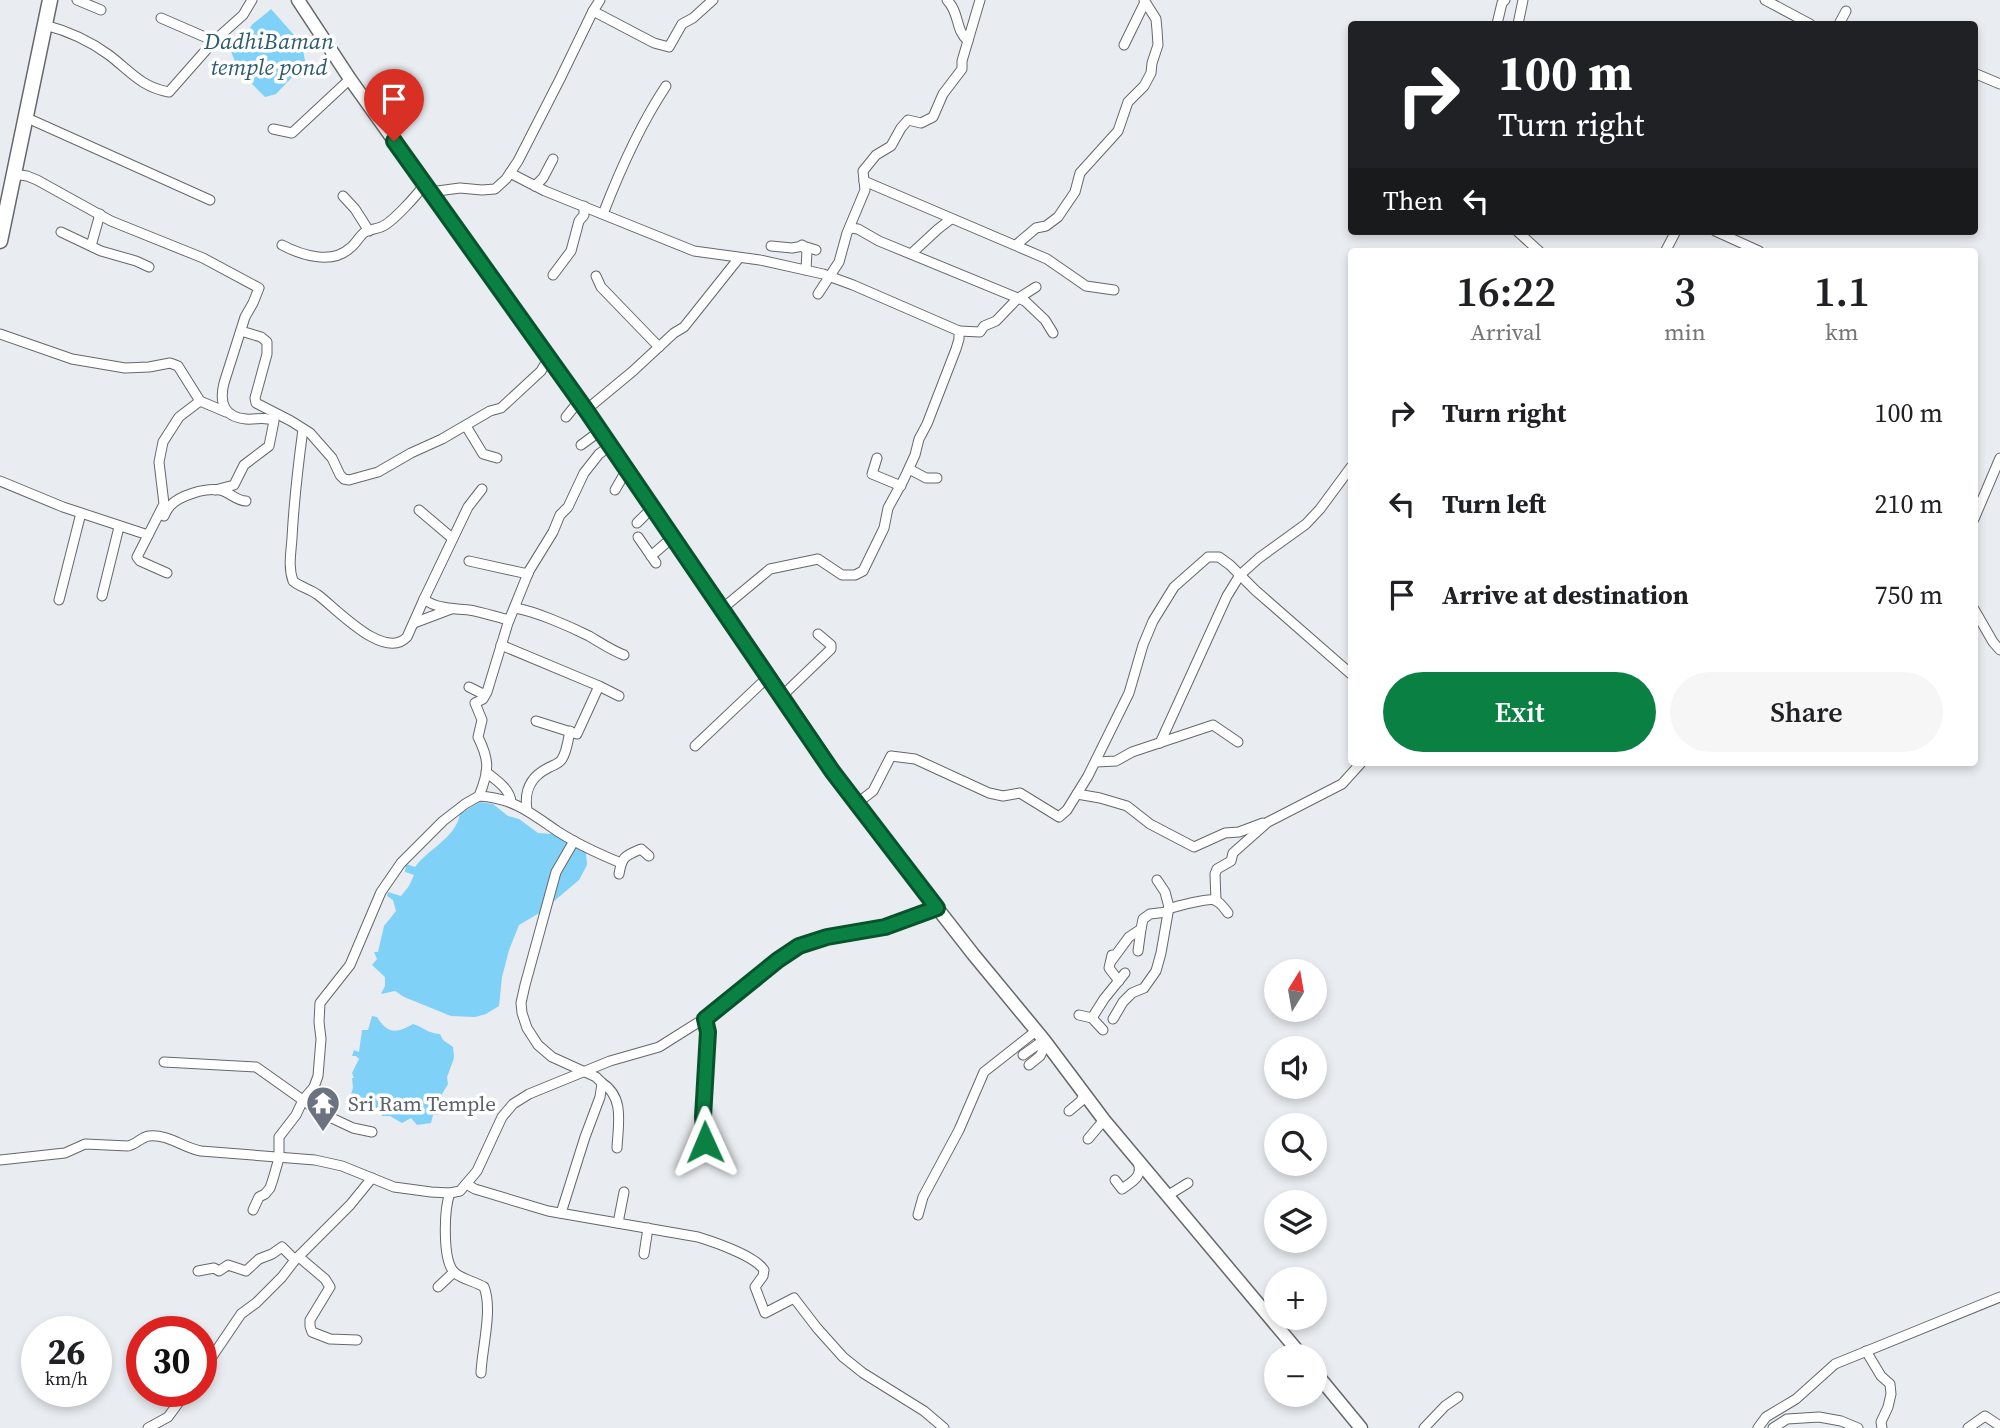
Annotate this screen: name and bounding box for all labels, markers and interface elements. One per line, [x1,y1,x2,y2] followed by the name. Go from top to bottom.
[203,25,334,83] water label: DadhiBaman temple pond
[1498,39,1633,106] text: 100 m
[1383,49,1474,140] icon: right
[364,69,424,141] pin
[375,80,413,118] icon: arrive
[1498,103,1644,147] text: Turn right
[1457,182,1495,220] icon: left
[1383,183,1443,219] text: Then
[1456,262,1556,320] text: 16:22
[1674,262,1696,320] text: 3
[1814,262,1870,320] text: 1.1
[1471,316,1542,348] text: Arrival
[1664,316,1706,348] text: min
[1825,316,1858,348] text: km
[1383,394,1421,432] icon: right
[1442,395,1566,431] text: Turn right
[1875,395,1943,431] text: 100 m
[1383,485,1421,523] icon: left
[1442,486,1546,522] text: Turn left
[1875,486,1943,522] text: 210 m
[1383,576,1421,614] icon: arrive
[1442,577,1689,613] text: Arrive at destination
[1875,577,1943,613] text: 750 m
[1383,672,1656,752] button: Exit
[1670,672,1943,752] button: Share
[1264,959,1326,1022] north arrow
[1264,959,1327,1407] map controls
[1264,1036,1327,1099] button: sound
[304,1084,342,1133] temple icon: Sri Ram Temple
[348,1089,496,1118] place label: Sri Ram Temple
[668,1105,742,1179] position arrow
[1264,1113,1327,1176] button: search
[1264,1190,1327,1253] button: layers
[1264,1267,1327,1330] button: +
[126,1316,217,1407] speed limit sign: 30
[48,1328,85,1376] text: 26
[1264,1344,1327,1407] button: −
[45,1366,88,1391] text: km/h

